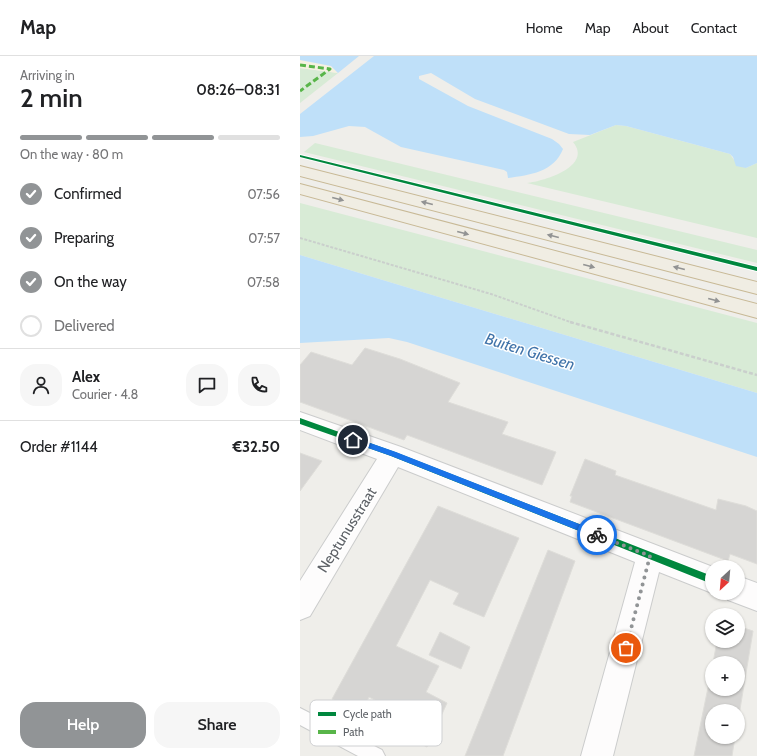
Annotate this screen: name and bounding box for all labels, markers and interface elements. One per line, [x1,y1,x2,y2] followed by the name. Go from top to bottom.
[20,16,56,39] text: Map
[526,19,563,37] text: Home
[585,19,610,37] text: Map
[632,19,669,37] text: About
[691,19,737,37] text: Contact
[20,67,75,83] text: Arriving in
[196,81,280,99] text: 08:26–08:31
[20,82,83,114] text: 2 min
[20,146,123,162] text: On the way · 80 m
[20,183,42,205] icon: check
[54,185,122,203] text: Confirmed
[247,186,280,202] text: 07:56
[332,196,344,202] one-way arrow
[421,200,433,206] one-way arrow
[20,227,42,249] icon: check
[54,229,114,247] text: Preparing
[248,230,280,246] text: 07:57
[457,230,469,236] one-way arrow
[546,232,559,238] one-way arrow
[583,263,595,269] one-way arrow
[672,265,684,271] one-way arrow
[20,271,42,293] icon: check
[54,273,127,291] text: On the way
[247,274,280,290] text: 07:58
[709,297,721,303] one-way arrow
[54,317,115,335] text: Delivered
[483,329,577,374] water label: Buiten Giessen
[20,364,62,406] button: person
[186,364,228,406] button: chat
[238,364,280,406] button: phone
[72,368,100,386] text: Alex
[72,386,138,402] text: Courier · 4.8
[336,423,370,457] pin
[342,429,364,451] icon: home
[20,438,98,456] text: Order #1144
[232,438,280,456] text: €32.50
[314,484,380,576] street label: Neptunusstraat
[577,515,617,555] courier
[586,524,608,546] icon: bike
[705,560,745,600] north arrow
[705,560,745,744] map controls
[705,608,745,648] button: layers
[609,631,643,665] pin
[615,637,637,659] icon: bag
[705,656,745,696] button: +
[310,700,442,746] legend
[20,702,146,748] button: Help
[154,702,280,748] button: Share
[705,704,745,744] button: −
[343,707,392,721] text: Cycle path
[343,725,364,739] text: Path

